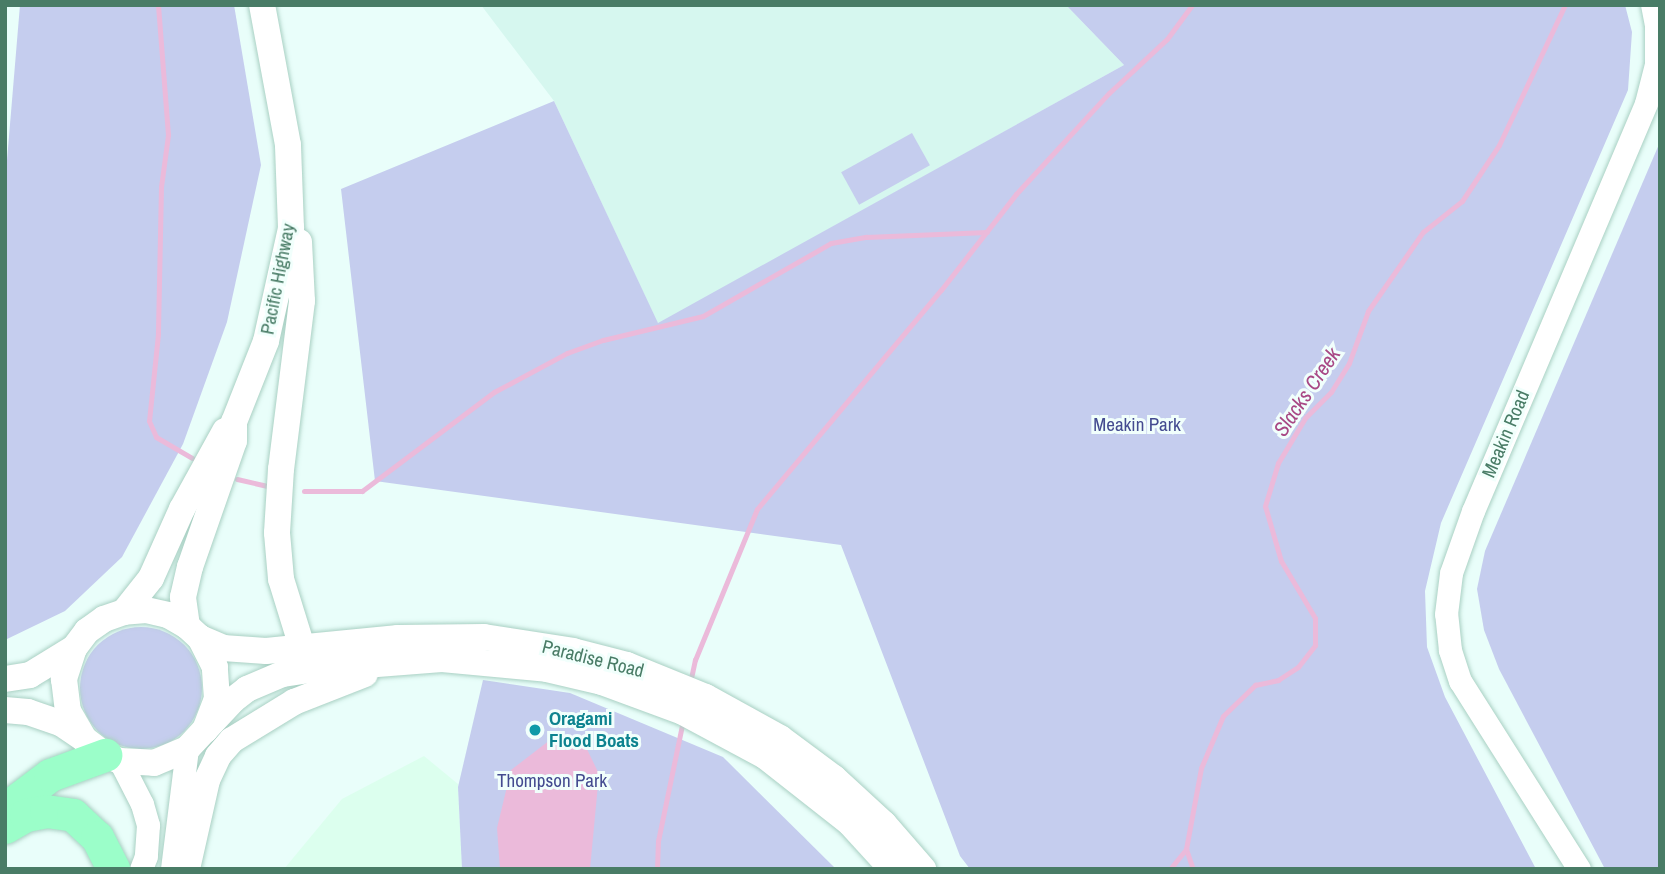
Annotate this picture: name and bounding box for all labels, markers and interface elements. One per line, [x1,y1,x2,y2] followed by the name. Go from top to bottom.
[256,222,300,336] street label: Pacific Highway
[1268,343,1346,441] water label: Slacks Creek
[1477,387,1535,481] street label: Meakin Road
[1093,414,1181,436] park label: Meakin Park
[540,635,646,683] street label: Paradise Road
[549,708,639,752] place label: Oragami Flood Boats
[527,722,543,738] marker: Oragami Flood Boats
[497,770,607,792] park label: Thompson Park

